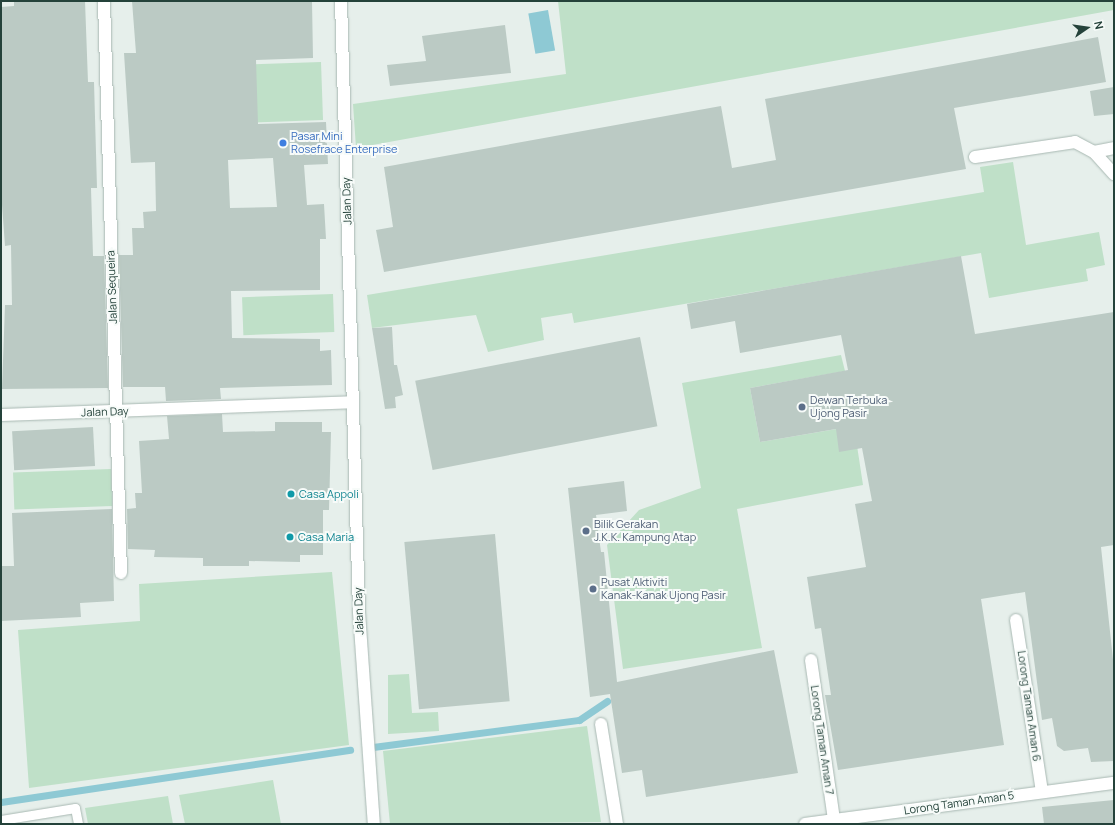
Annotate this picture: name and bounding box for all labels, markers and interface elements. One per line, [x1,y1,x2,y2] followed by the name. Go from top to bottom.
[1067,8,1107,48] north arrow
[1091,20,1107,31] text: N
[291,130,398,156] place label: Pasar Mini Rosefrace Enterprise
[278,138,288,148] marker: Pasar Mini Rosefrace Enterprise
[340,177,354,225] street label: Jalan Day
[104,250,120,324] street label: Jalan Sequeira
[810,394,887,420] place label: Dewan Terbuka Ujong Pasir
[797,402,807,412] marker: Dewan Terbuka Ujong Pasir
[81,405,129,419] street label: Jalan Day
[299,487,359,501] place label: Casa Appoli
[286,489,296,499] marker: Casa Appoli
[594,518,696,544] place label: Bilik Gerakan J.K.K. Kampung Atap
[581,526,591,536] marker: Bilik Gerakan J.K.K. Kampung Atap
[298,530,354,544] place label: Casa Maria
[285,532,295,542] marker: Casa Maria
[601,576,726,602] place label: Pusat Aktiviti Kanak-Kanak Ujong Pasir
[588,584,598,594] marker: Pusat Aktiviti Kanak-Kanak Ujong Pasir
[352,587,366,635] street label: Jalan Day
[1015,650,1043,762] street label: Lorong Taman Aman 6
[808,684,836,796] street label: Lorong Taman Aman 7
[903,789,1015,817] street label: Lorong Taman Aman 5

